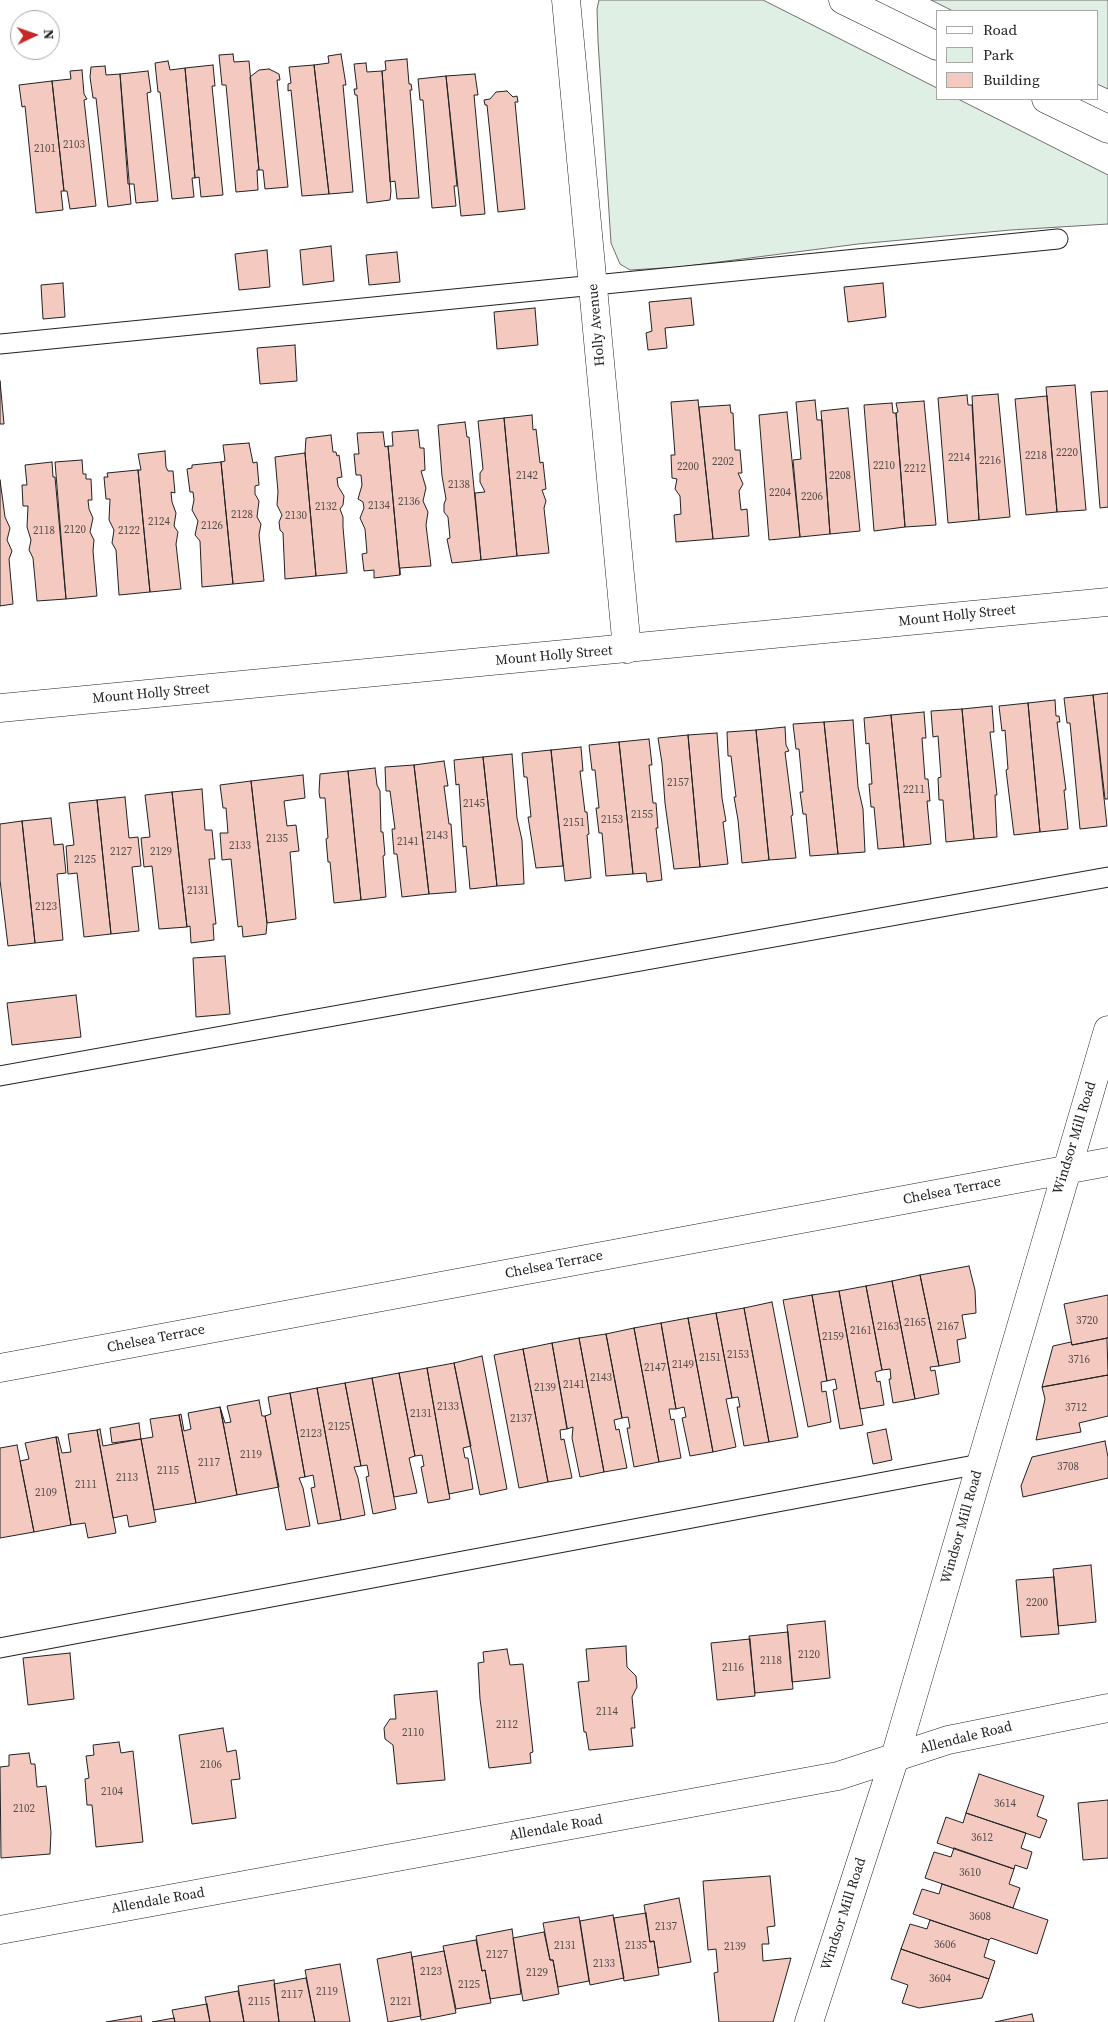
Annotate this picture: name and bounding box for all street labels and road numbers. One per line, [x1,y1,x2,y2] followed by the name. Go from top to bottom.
[585,283,609,367] street label: Holly Avenue
[898,602,1016,630] street label: Mount Holly Street
[495,643,613,669] street label: Mount Holly Street
[92,681,210,707] street label: Mount Holly Street
[1050,1080,1100,1196] street label: Windsor Mill Road
[902,1173,1002,1209] street label: Chelsea Terrace
[504,1247,604,1283] street label: Chelsea Terrace
[106,1321,206,1357] street label: Chelsea Terrace
[938,1469,986,1585] street label: Windsor Mill Road
[918,1718,1014,1758] street label: Allendale Road
[508,1812,604,1844] street label: Allendale Road
[818,1856,870,1972] street label: Windsor Mill Road
[110,1885,206,1917] street label: Allendale Road

